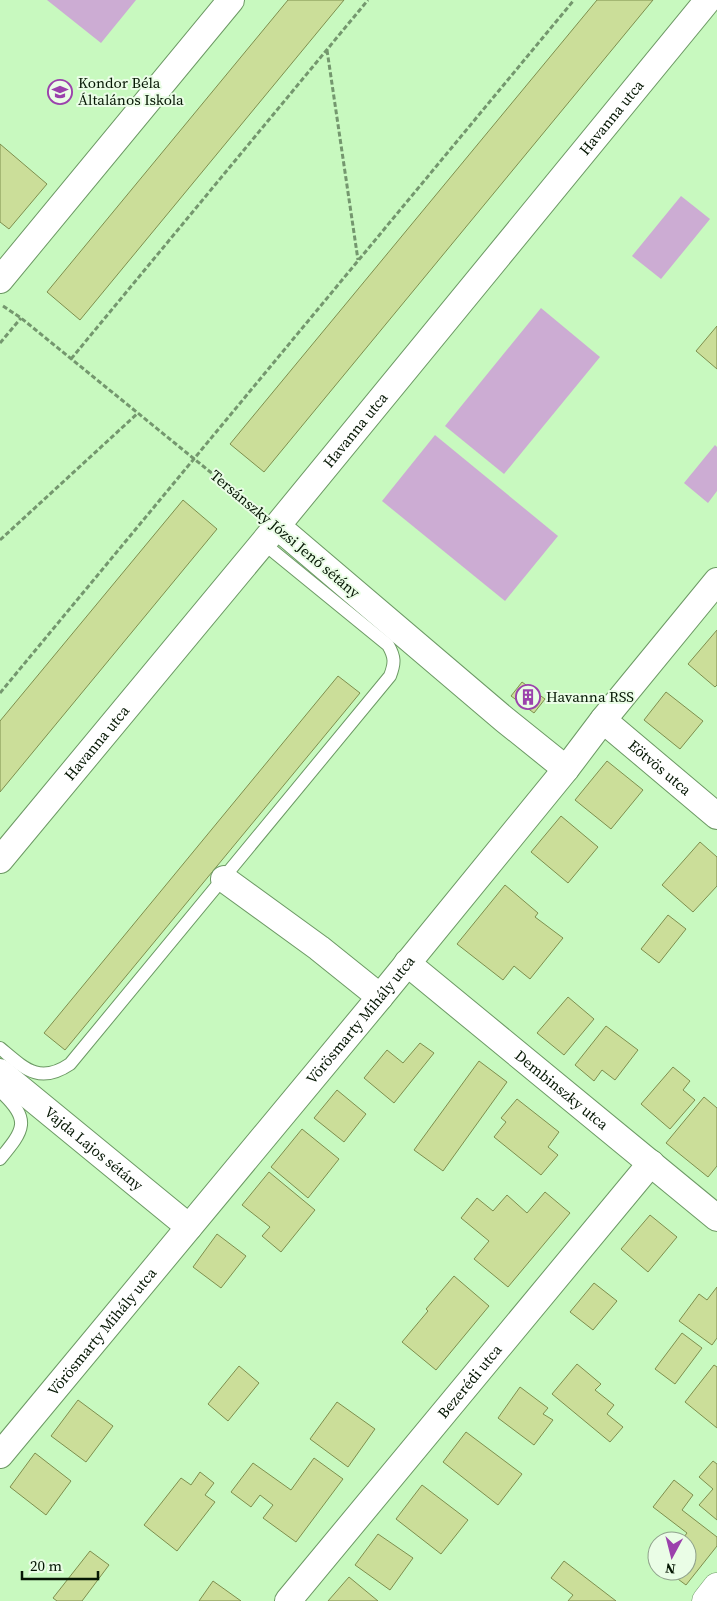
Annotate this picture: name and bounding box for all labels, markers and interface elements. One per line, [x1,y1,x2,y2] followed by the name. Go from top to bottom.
[78,72,184,110] place label: Kondor Béla Általános Iskola
[574,75,649,159] street label: Havanna utca
[47,79,73,105] school or university icon: Kondor Béla Általános Iskola
[318,387,393,472] street label: Havanna utca
[206,465,365,603] street label: Tersánszky Józsi Jenő sétány
[515,684,541,710] building icon: Havanna RSS
[546,686,634,707] place label: Havanna RSS
[59,700,134,785] street label: Havanna utca
[624,735,696,800] street label: Eötvös utca
[301,951,420,1088] street label: Vörösmarty Mihály utca
[511,1045,613,1135] street label: Dembinszky utca
[40,1101,148,1195] street label: Vajda Lajos sétány
[42,1263,161,1400] street label: Vörösmarty Mihály utca
[432,1339,507,1423] street label: Bezerédi utca
[647,1531,697,1581] north arrow
[22,1548,99,1580] scale bar
[30,1555,62,1576] text: 20 m
[664,1558,677,1579] text: N

